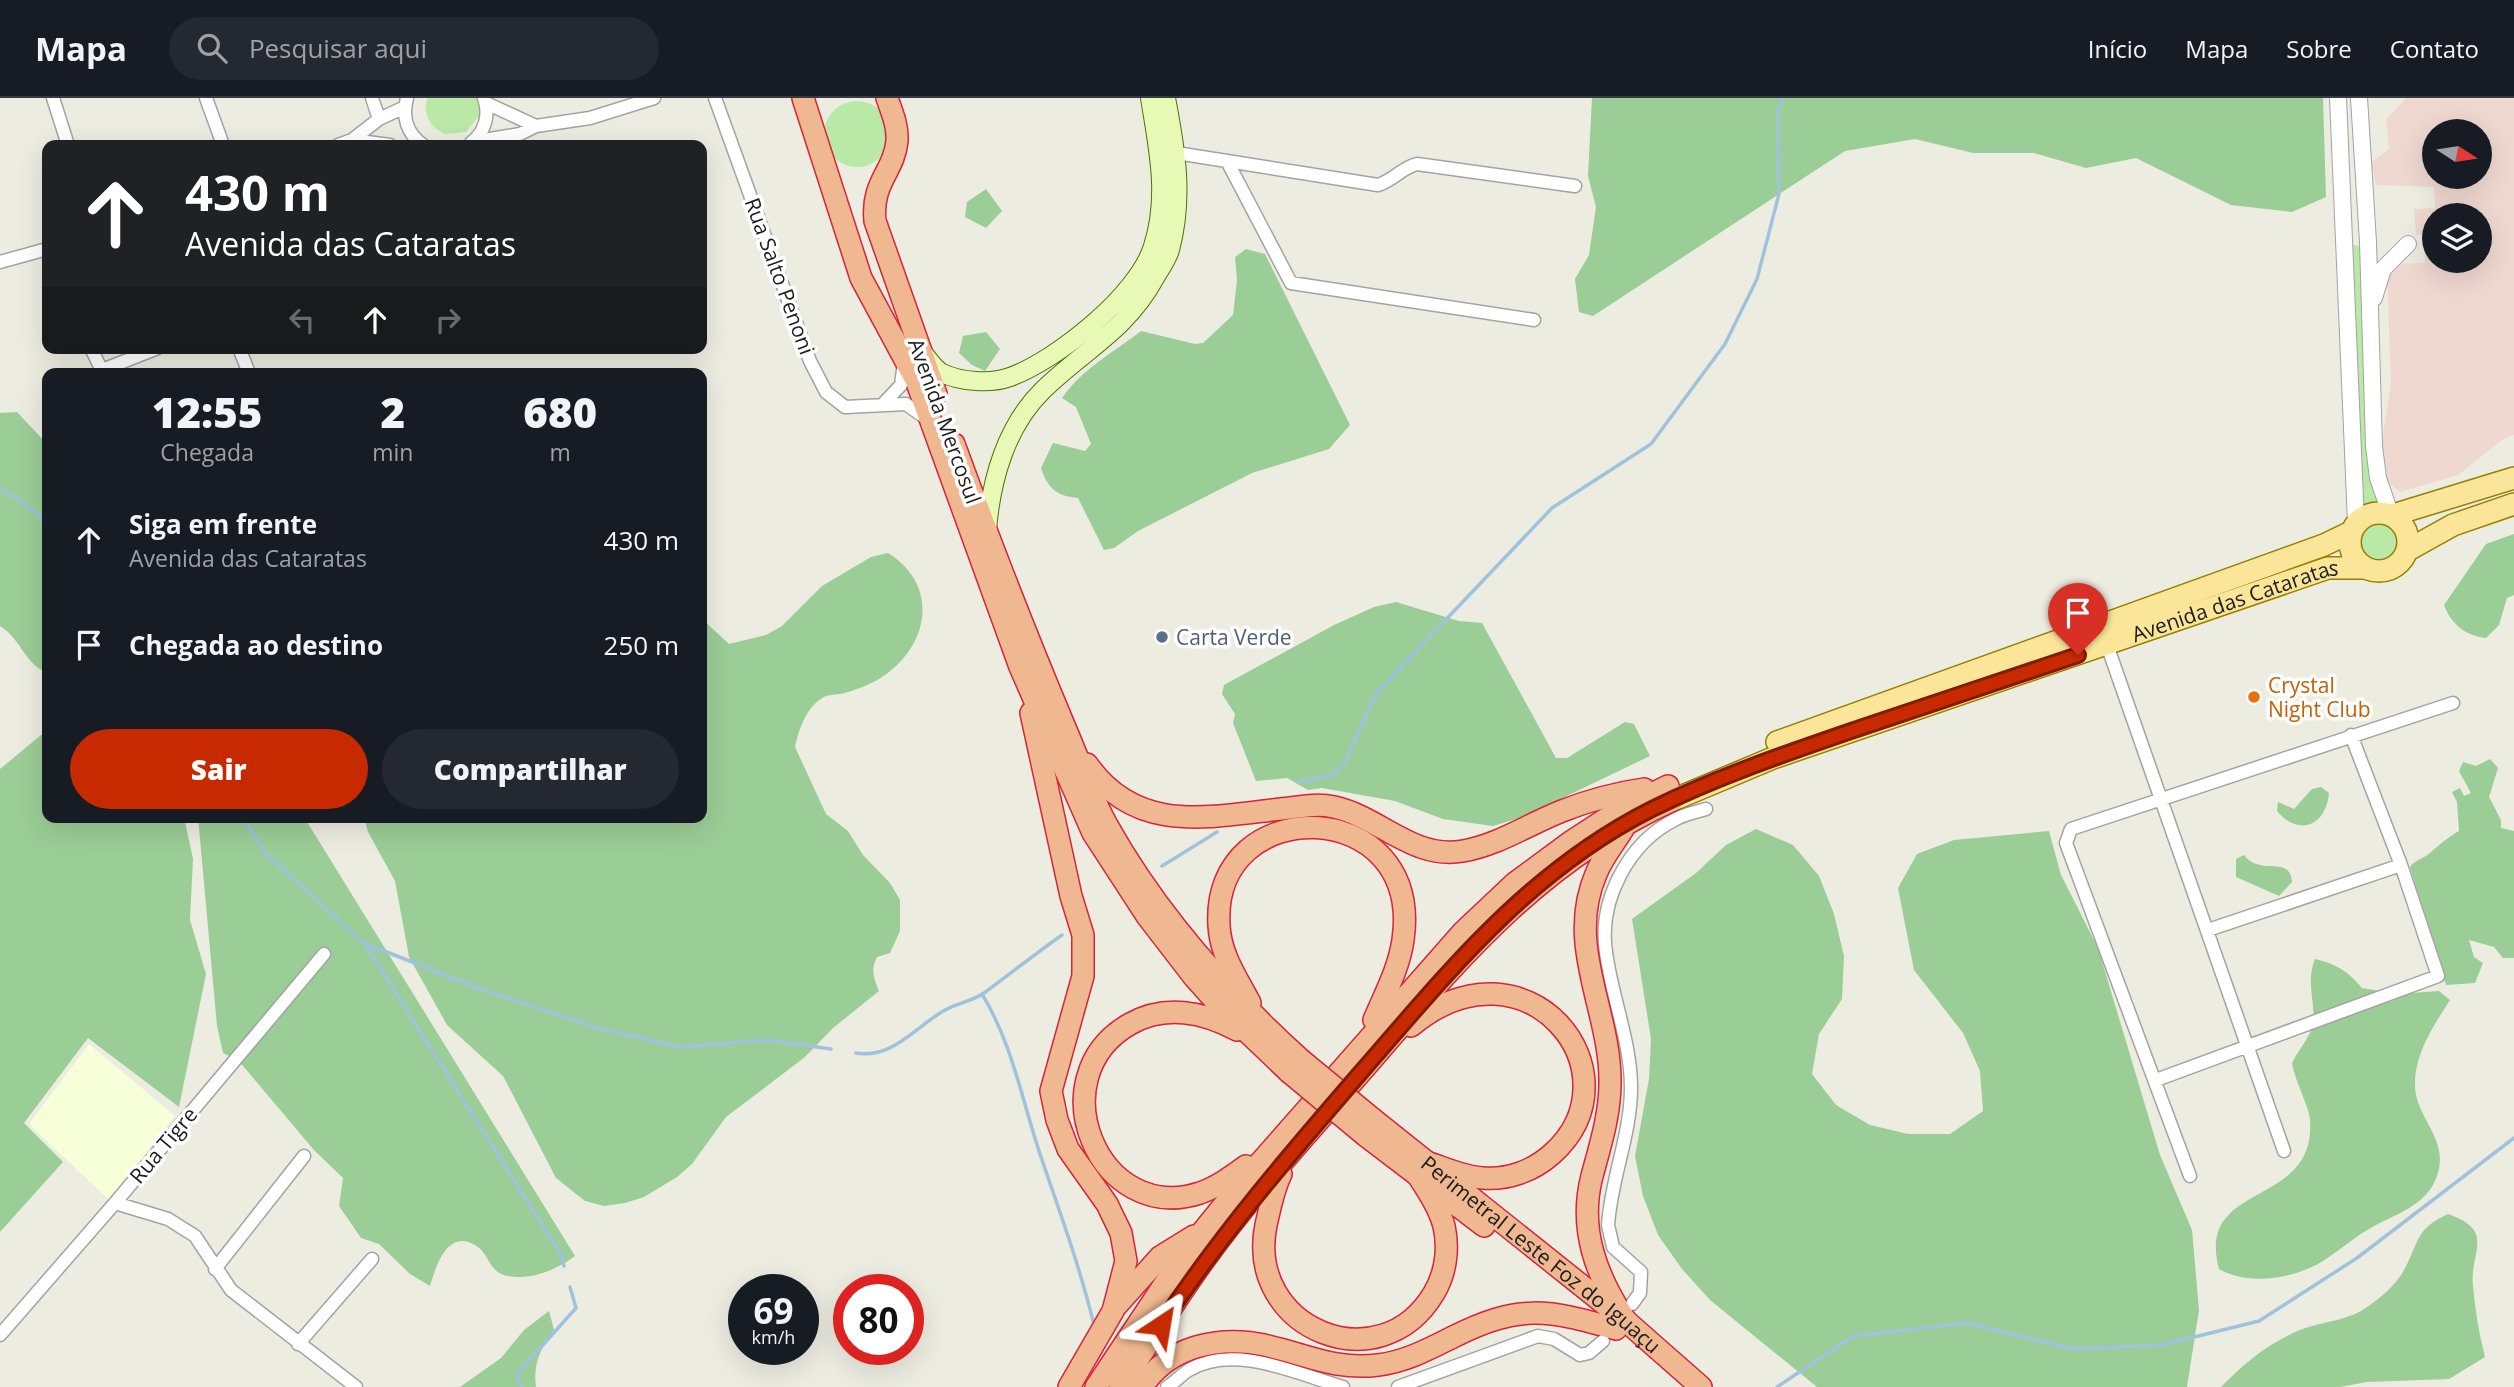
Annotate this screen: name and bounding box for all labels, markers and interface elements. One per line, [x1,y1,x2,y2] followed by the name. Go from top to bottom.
[169,17,659,80] search box
[35,26,127,71] text: Mapa
[193,29,231,67] icon: search
[249,30,427,66] text: Pesquisar aqui
[2088,32,2147,65] text: Início
[2185,32,2248,65] text: Mapa
[2286,32,2352,65] text: Sobre
[2390,32,2479,65] text: Contato
[2422,119,2492,189] north arrow
[2422,119,2492,273] map controls
[185,159,330,225] text: 430 m
[70,168,161,259] icon: ahead
[739,194,821,358] street label: Rua Salto Penoni
[2422,203,2492,273] button: layers
[185,222,516,265] text: Avenida das Cataratas
[283,301,321,339] icon: left
[356,301,394,339] icon: ahead
[429,301,467,339] icon: right
[902,335,988,507] street label: Avenida Mercosul
[152,383,262,440] text: 12:55
[381,383,405,440] text: 2
[523,383,597,440] text: 680
[160,436,254,468] text: Chegada
[372,436,413,468] text: min
[550,436,571,468] text: m
[129,506,317,542] text: Siga em frente
[70,521,108,559] icon: ahead
[604,522,679,558] text: 430 m
[129,542,367,574] text: Avenida das Cataratas
[2128,554,2339,648] street label: Avenida das Cataratas
[2048,583,2108,655] pin
[2059,594,2097,632] icon: arrive
[1176,623,1292,651] place label: Carta Verde
[70,626,108,664] icon: arrive
[129,627,383,663] text: Chegada ao destino
[604,627,679,663] text: 250 m
[1154,629,1170,645] marker: Carta Verde
[2268,671,2371,723] place label: Crystal Night Club
[2246,689,2262,705] marker: Crystal Night Club
[70,729,368,809] button: Sair
[382,729,679,809] button: Compartilhar
[123,1101,203,1189] street label: Rua Tigre
[1416,1149,1667,1359] street label: Perimetral Leste Foz do Iguaçu
[833,1274,924,1365] speed limit sign: 80
[753,1287,794,1334] text: 69
[1124,1288,1198,1362] position arrow
[752,1325,795,1349] text: km/h

